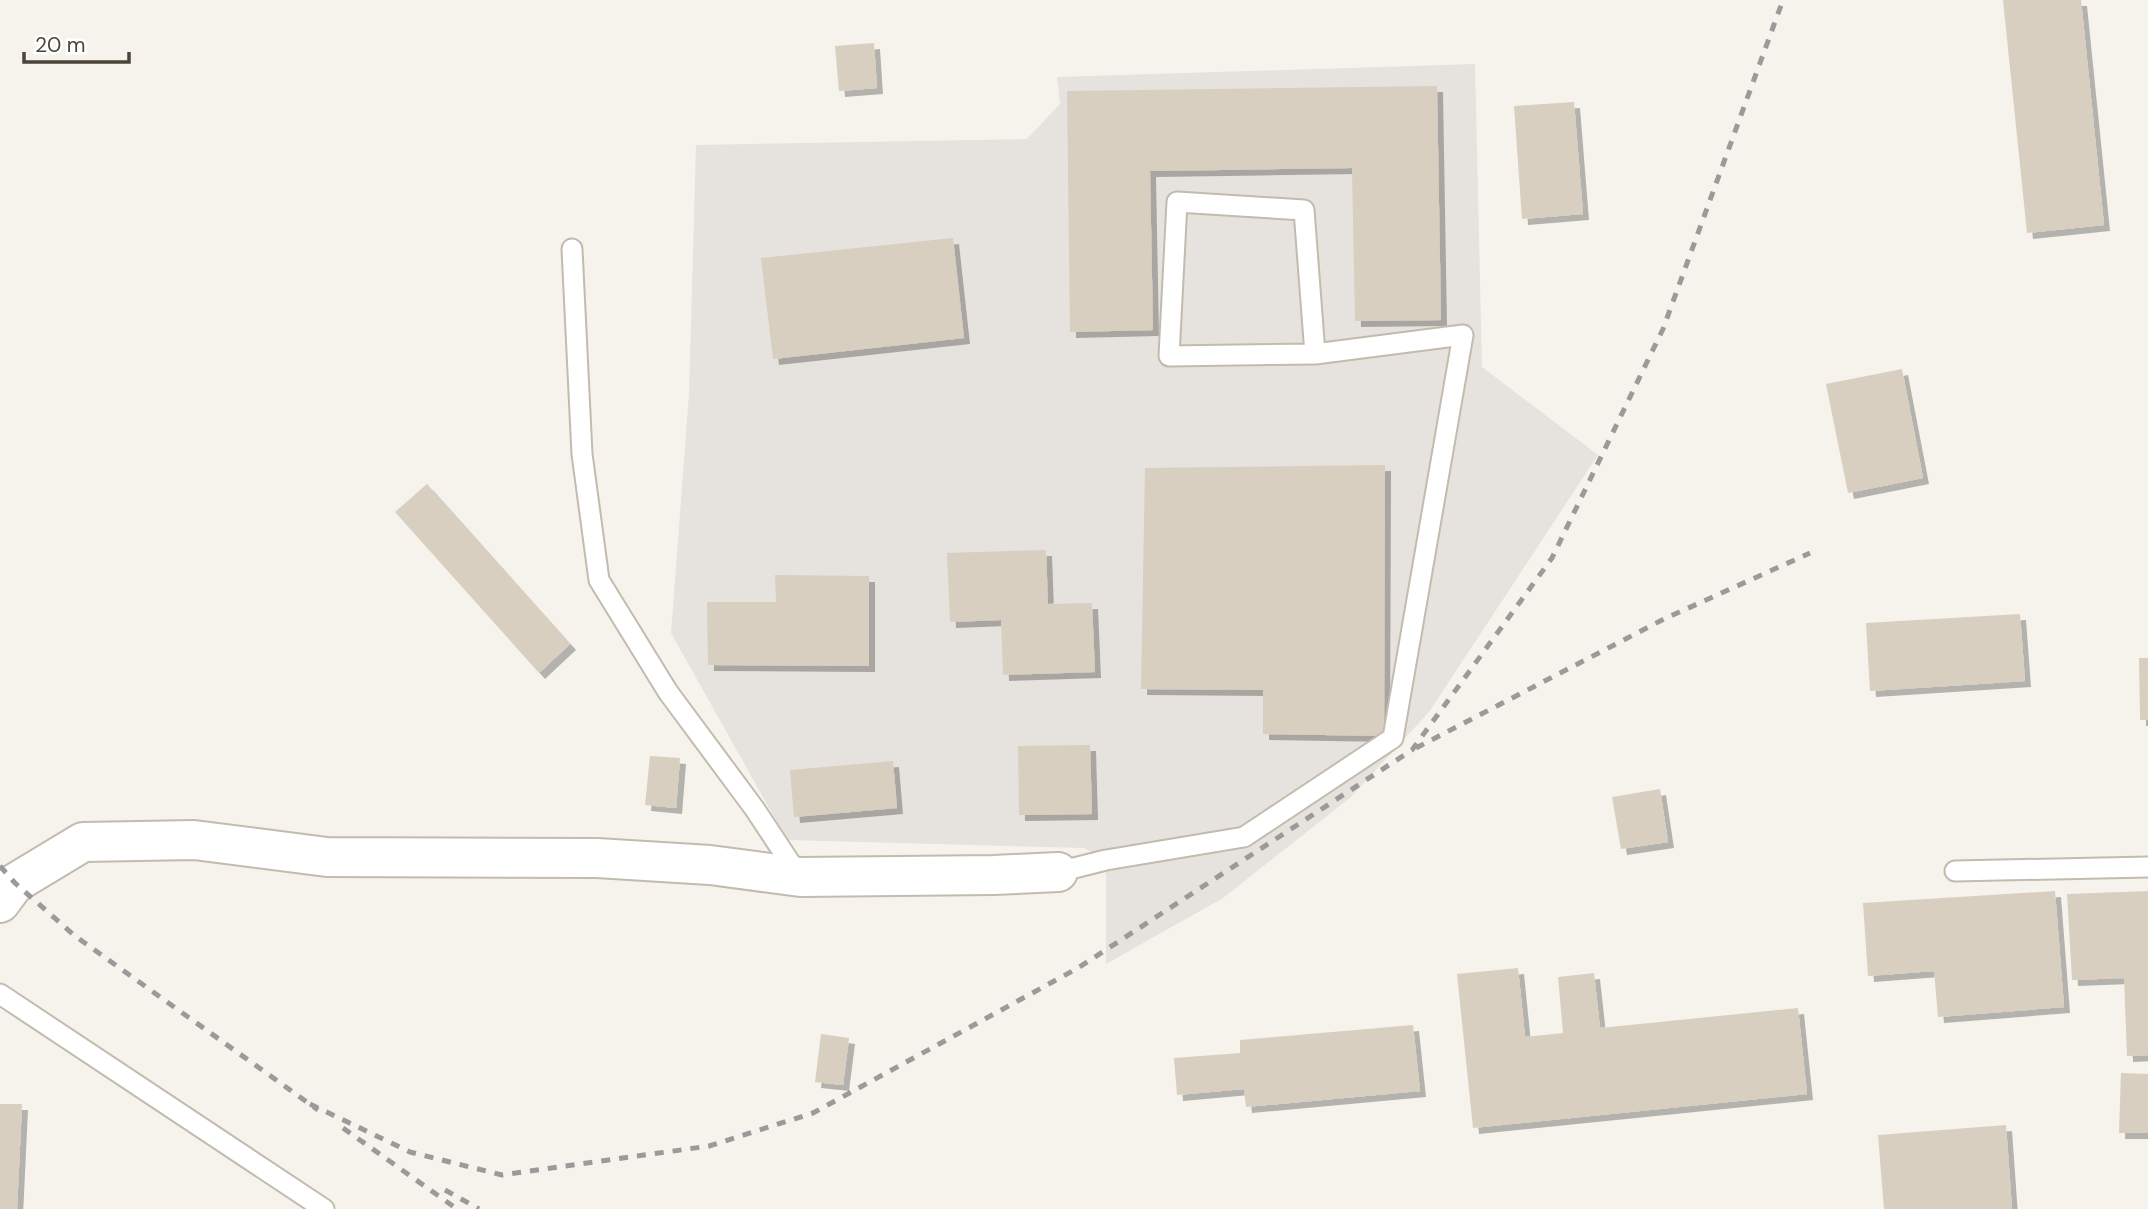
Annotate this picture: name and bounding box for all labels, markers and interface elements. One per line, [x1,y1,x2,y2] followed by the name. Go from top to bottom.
[24,21,130,65] scale bar
[35,31,86,59] text: 20 m

